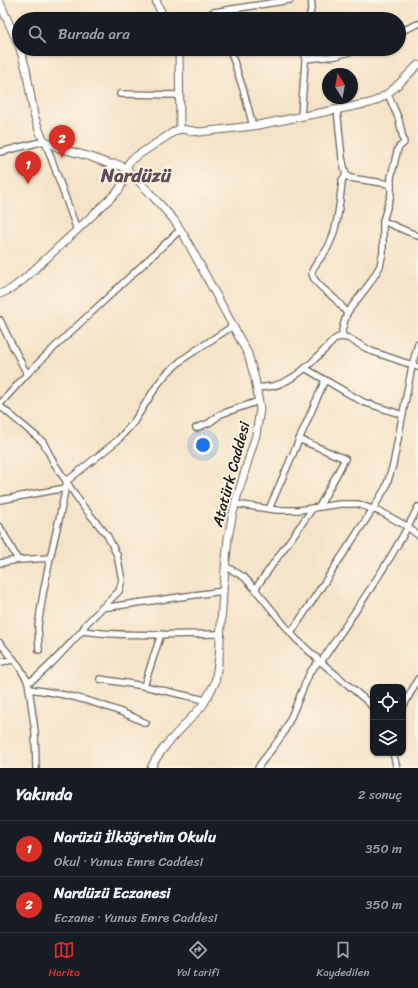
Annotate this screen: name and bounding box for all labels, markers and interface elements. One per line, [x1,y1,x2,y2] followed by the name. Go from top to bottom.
[12,12,406,56] search box
[58,21,130,47] text: Burada ara
[26,23,48,45] icon: search
[322,68,358,104] north arrow
[49,125,75,158] pin: 2
[15,151,41,184] pin: 1
[100,159,172,192] district label: Nardüzü
[204,418,258,530] street label: Atatürk Caddesi
[193,435,213,455] your location
[370,684,406,756] map controls
[370,684,406,720] button: locate
[370,720,406,756] button: layers
[16,779,72,809] text: Yakında
[358,783,402,806] text: 2 sonuç
[54,824,216,850] text: Narüzü İlköğretim Okulu
[26,837,32,860] text: 1
[365,837,402,860] text: 350 m
[54,850,203,873] text: Okul · Yunus Emre Caddesi
[54,880,170,906] text: Nardüzü Eczanesi
[25,893,33,916] text: 2
[365,893,402,916] text: 350 m
[54,906,217,929] text: Eczane · Yunus Emre Caddesi
[49,939,80,982] tab: Harita
[177,939,219,982] tab: Yol tarifi
[317,939,369,982] tab: Kaydedilen

